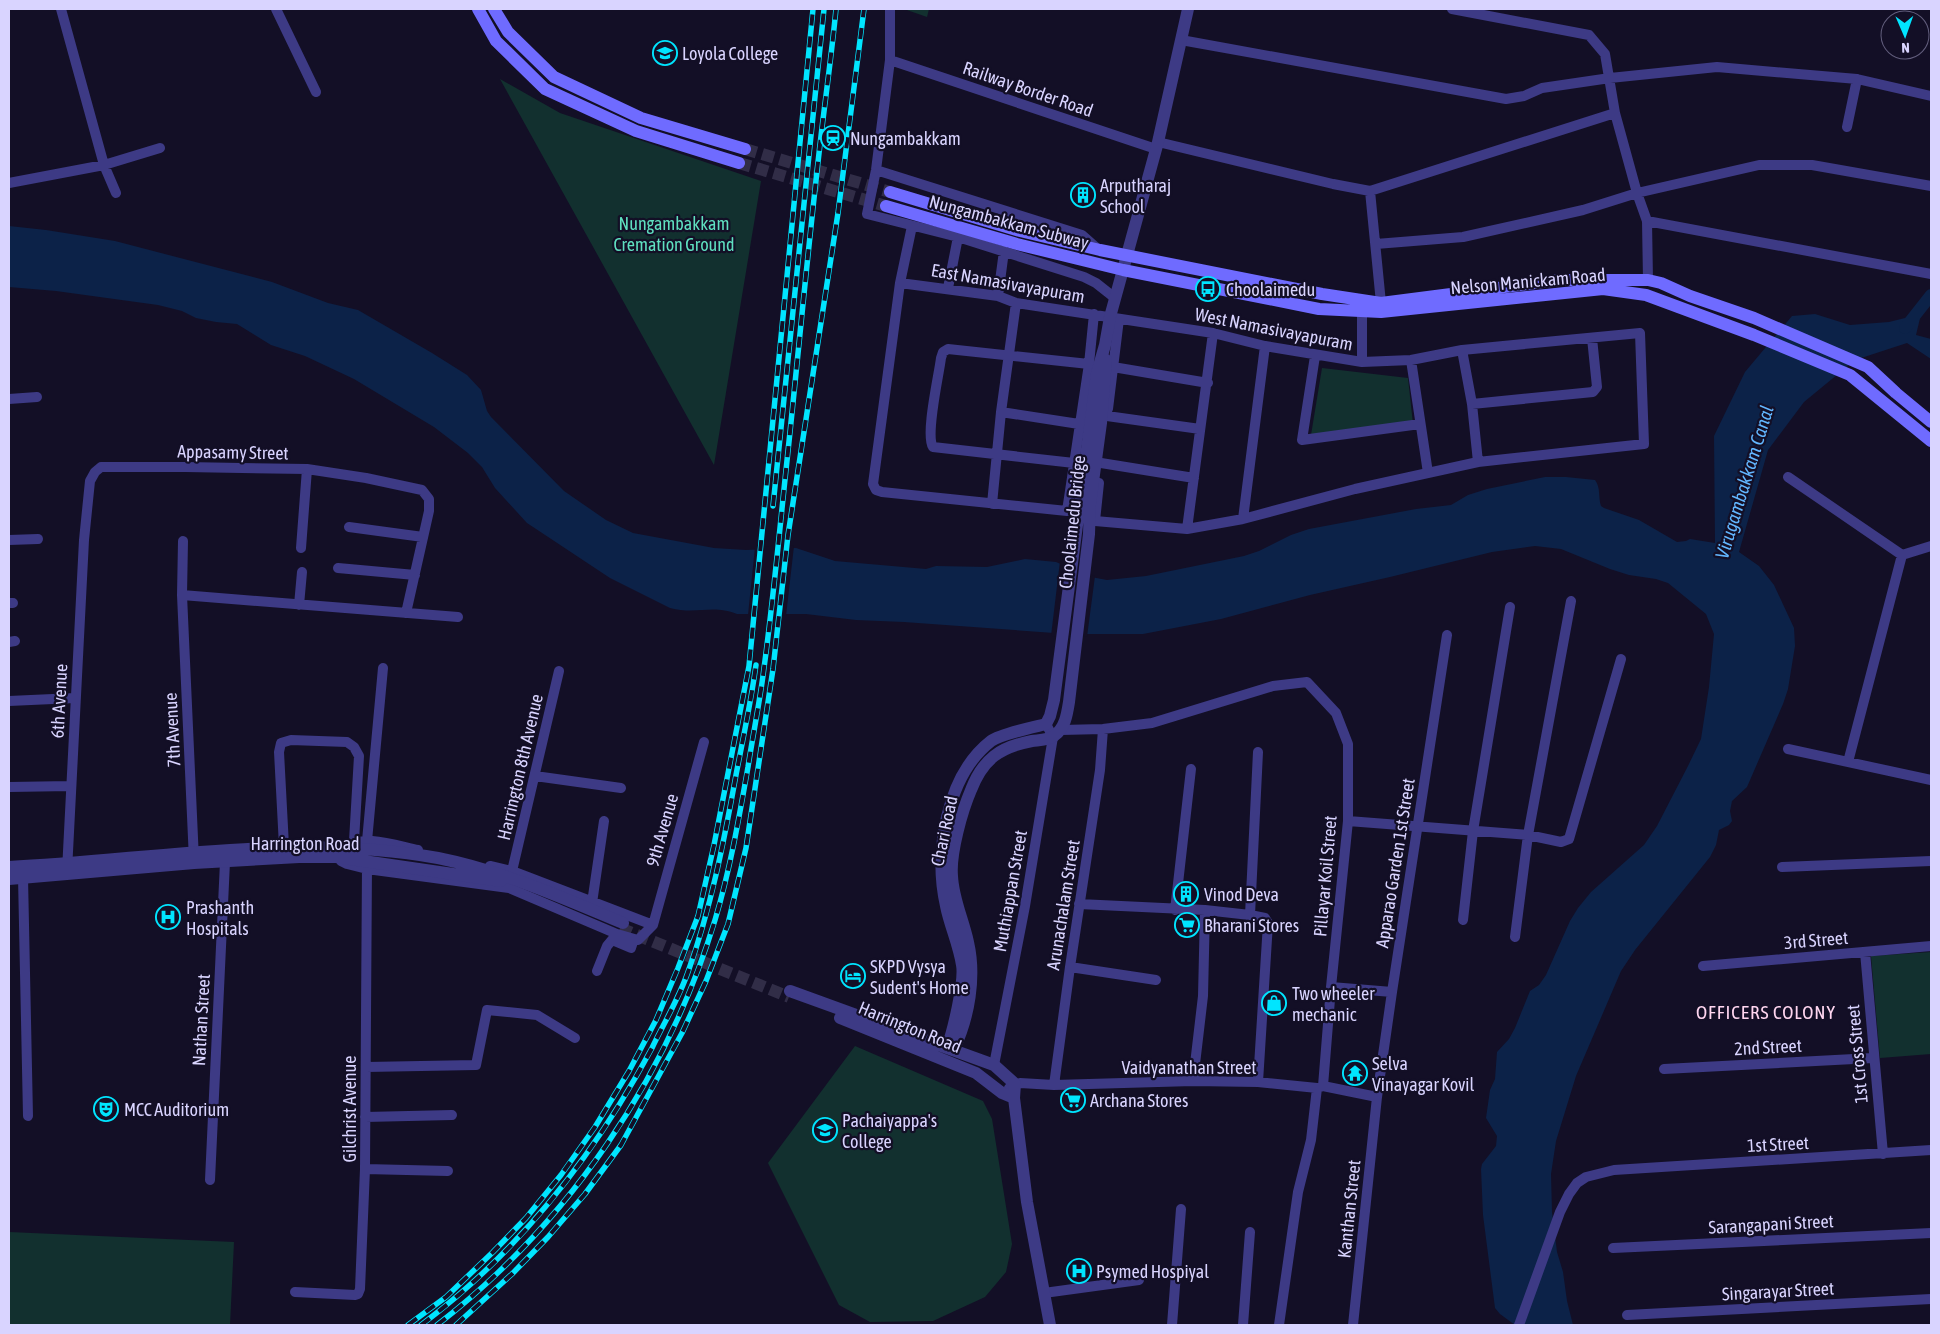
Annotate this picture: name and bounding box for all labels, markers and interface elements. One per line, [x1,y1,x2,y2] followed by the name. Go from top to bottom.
[1880,10,1930,60] north arrow
[652,40,678,66] school or university icon: Loyola College
[1901,40,1910,56] text: N
[682,43,778,64] place label: Loyola College
[960,57,1096,121] street label: Railway Border Road
[820,125,846,151] station icon: Nungambakkam
[850,128,961,149] place label: Nungambakkam
[1100,175,1171,217] place label: Arputharaj School
[1070,182,1096,208] building icon: Arputharaj School
[927,191,1091,253] street label: Nungambakkam Subway
[613,213,735,255] park label: Nungambakkam Cremation Ground
[930,259,1086,307] street label: East Namasivayapuram
[1450,264,1606,298] street label: Nelson Manickam Road
[1195,276,1221,302] bus stop icon: Choolaimedu
[1226,279,1315,300] place label: Choolaimedu
[1193,303,1355,355] street label: West Namasivayapuram
[1710,403,1778,561] water label: Virugambakkam Canal
[177,441,289,463] street label: Appasamy Street
[1055,454,1089,590] street label: Choolaimedu Bridge
[47,663,71,739] street label: 6th Avenue
[160,692,184,768] street label: 7th Avenue
[493,692,547,842] street label: Harrington 8th Avenue
[1371,777,1419,949] street label: Apparao Garden 1st Street
[642,791,682,869] street label: 9th Avenue
[926,794,962,868] street label: Chari Road
[1309,814,1341,938] street label: Pillayar Koil Street
[989,828,1031,954] street label: Muthiappan Street
[250,833,360,854] street label: Harrington Road
[1042,838,1084,972] street label: Arunachalam Street
[1173,881,1199,907] building icon: Vinod Deva
[1204,884,1279,905] place label: Vinod Deva
[186,897,254,939] place label: Prashanth Hospitals
[155,904,181,930] hospital icon: Prashanth Hospitals
[1174,912,1200,938] supermarket icon: Bharani Stores
[1204,915,1299,936] place label: Bharani Stores
[1783,927,1849,953] street label: 3rd Street
[870,956,969,998] place label: SKPD Vysya Sudent's Home
[840,963,866,989] hotel icon: SKPD Vysya Sudent's Home
[188,974,214,1066] street label: Nathan Street
[1292,983,1375,1025] place label: Two wheeler mechanic
[1261,990,1287,1016] shop icon: Two wheeler mechanic
[855,997,965,1057] street label: Harrington Road
[1696,1001,1836,1023] district label: OFFICERS COLONY
[1842,1004,1872,1104] street label: 1st Cross Street
[1734,1035,1802,1059] street label: 2nd Street
[1372,1053,1474,1095] place label: Selva Vinayagar Kovil
[339,1056,360,1162] street label: Gilchrist Avenue
[1122,1057,1257,1078] street label: Vaidyanathan Street
[1342,1060,1368,1086] temple icon: Selva Vinayagar Kovil
[1060,1087,1086,1113] supermarket icon: Archana Stores
[1090,1090,1188,1111] place label: Archana Stores
[93,1096,119,1122] theatre icon: MCC Auditorium
[124,1099,229,1120] place label: MCC Auditorium
[842,1110,937,1152] place label: Pachaiyappa's College
[812,1117,838,1143] school or university icon: Pachaiyappa's College
[1747,1132,1809,1156] street label: 1st Street
[1333,1159,1365,1259] street label: Kanthan Street
[1708,1210,1834,1238] street label: Sarangapani Street
[1066,1258,1092,1284] hospital icon: Psymed Hospiyal
[1096,1261,1209,1282] place label: Psymed Hospiyal
[1721,1278,1835,1304] street label: Singarayar Street

